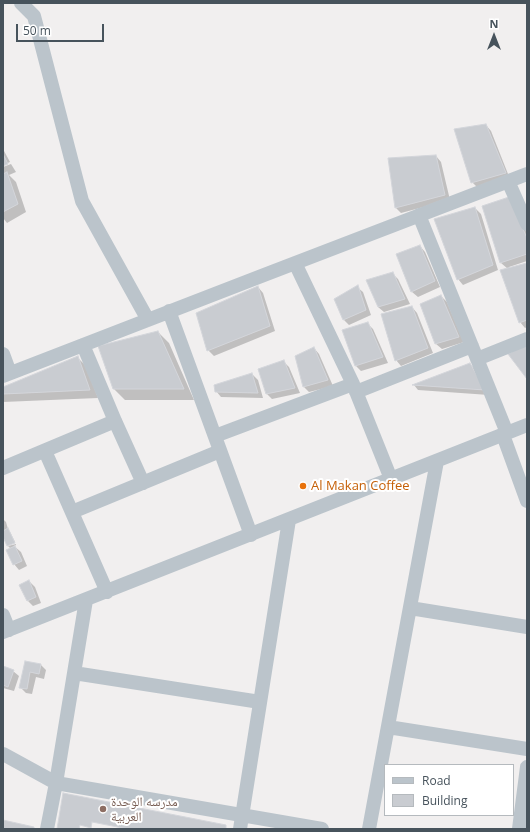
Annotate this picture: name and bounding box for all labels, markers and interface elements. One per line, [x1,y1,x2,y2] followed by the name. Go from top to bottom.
[18,16,106,42] scale bar
[474,16,514,56] north arrow
[490,16,498,31] text: N
[23,22,51,39] text: 50 m
[311,478,410,494] place label: Al Makan Coffee
[298,481,308,491] marker: Al Makan Coffee
[384,764,514,816] legend
[422,772,451,789] text: Road
[422,792,467,809] text: Building
[111,794,178,825] place label: مدرسه الوحدة العربية
[98,804,108,814] marker: مدرسه الوحدة العربية

